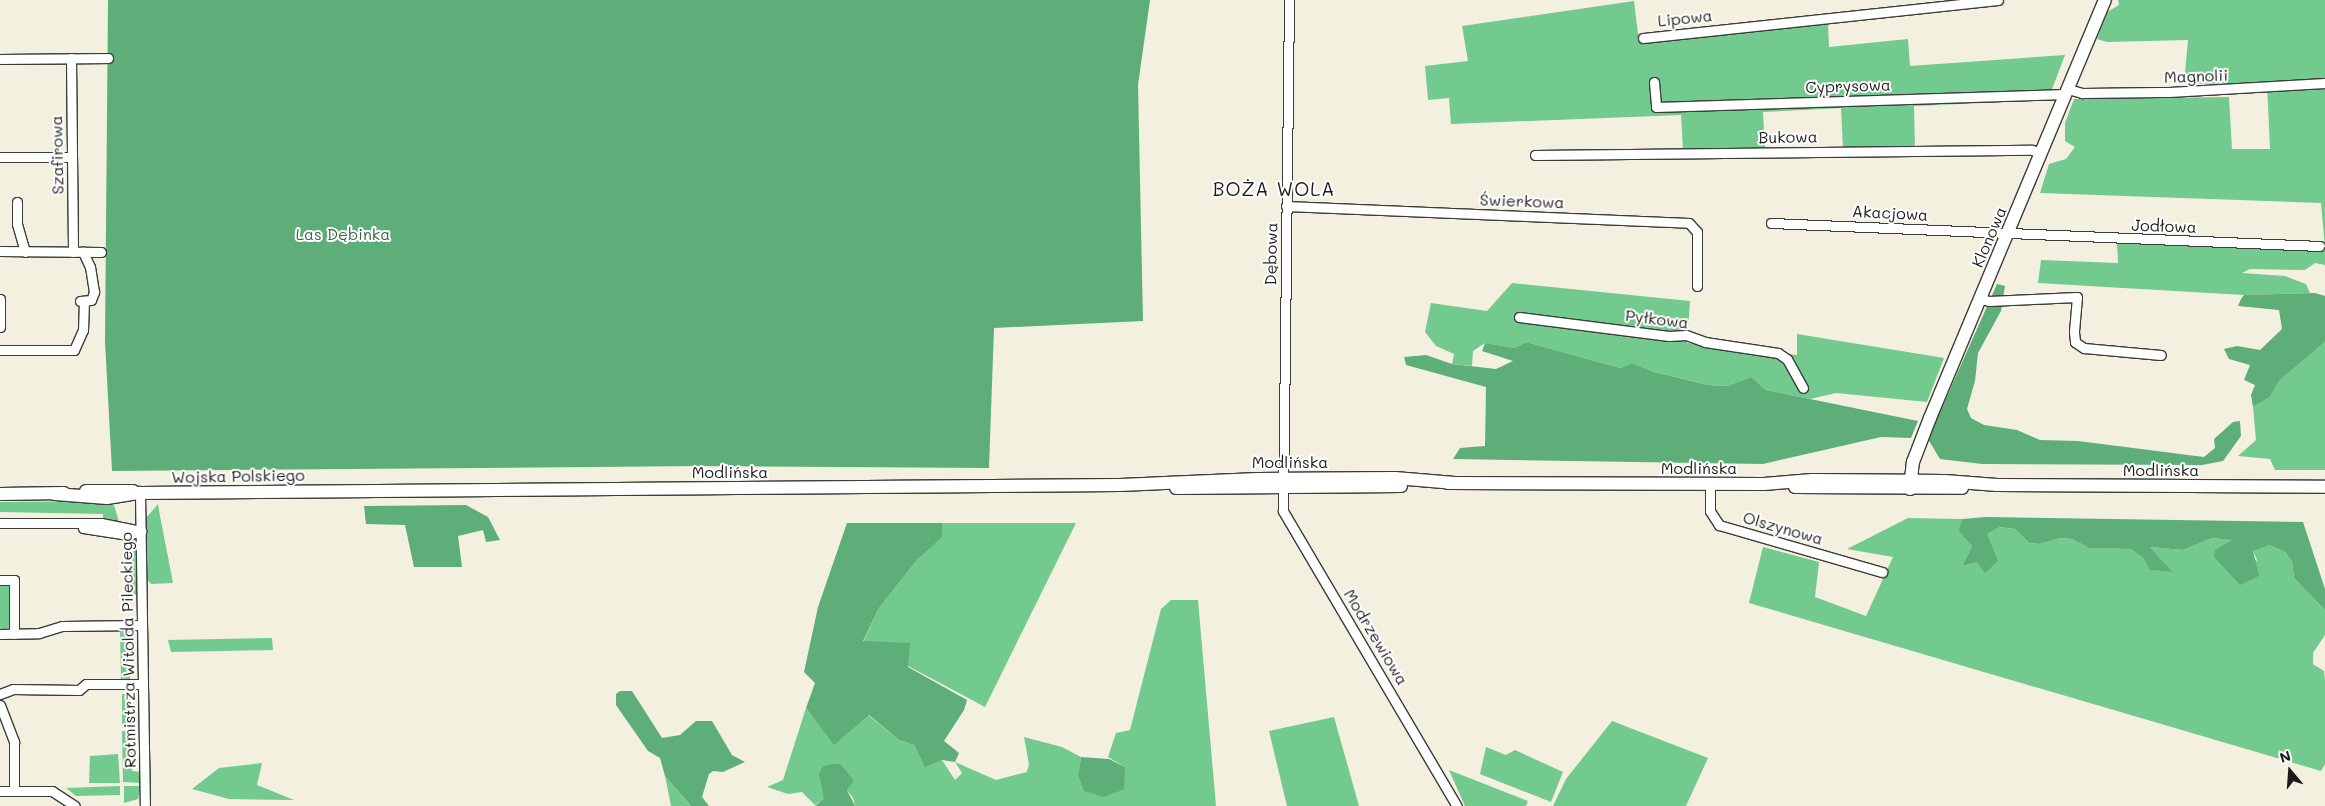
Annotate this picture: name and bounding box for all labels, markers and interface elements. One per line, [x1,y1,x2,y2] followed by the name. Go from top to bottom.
[1657,6,1713,30] street label: Lipowa
[2164,65,2228,87] street label: Magnolii
[1805,75,1891,97] street label: Cyprysowa
[47,115,67,195] street label: Szafirowa
[1758,127,1818,147] street label: Bukowa
[1212,178,1336,200] district label: BOŻA WOLA
[1479,190,1565,212] street label: Świerkowa
[1851,201,1929,225] street label: Akacjowa
[1968,204,2010,270] street label: Klonowa
[2131,215,2197,237] street label: Jodłowa
[1261,222,1281,286] street label: Dębowa
[296,224,390,244] park label: Las Dębinka
[1624,306,1690,332] street label: Pyłkowa
[1252,452,1328,472] street label: Modlińska
[1661,458,1737,478] street label: Modlińska
[2123,460,2199,480] street label: Modlińska
[692,462,768,482] street label: Modlińska
[171,465,305,487] street label: Wojska Polskiego
[1741,507,1825,549] street label: Olszynowa
[116,532,140,768] street label: Rotmistrza Witolda Pileckiego
[1340,586,1412,688] street label: Modrzewiowa
[2265,746,2315,796] north arrow
[2277,746,2293,767] text: N

